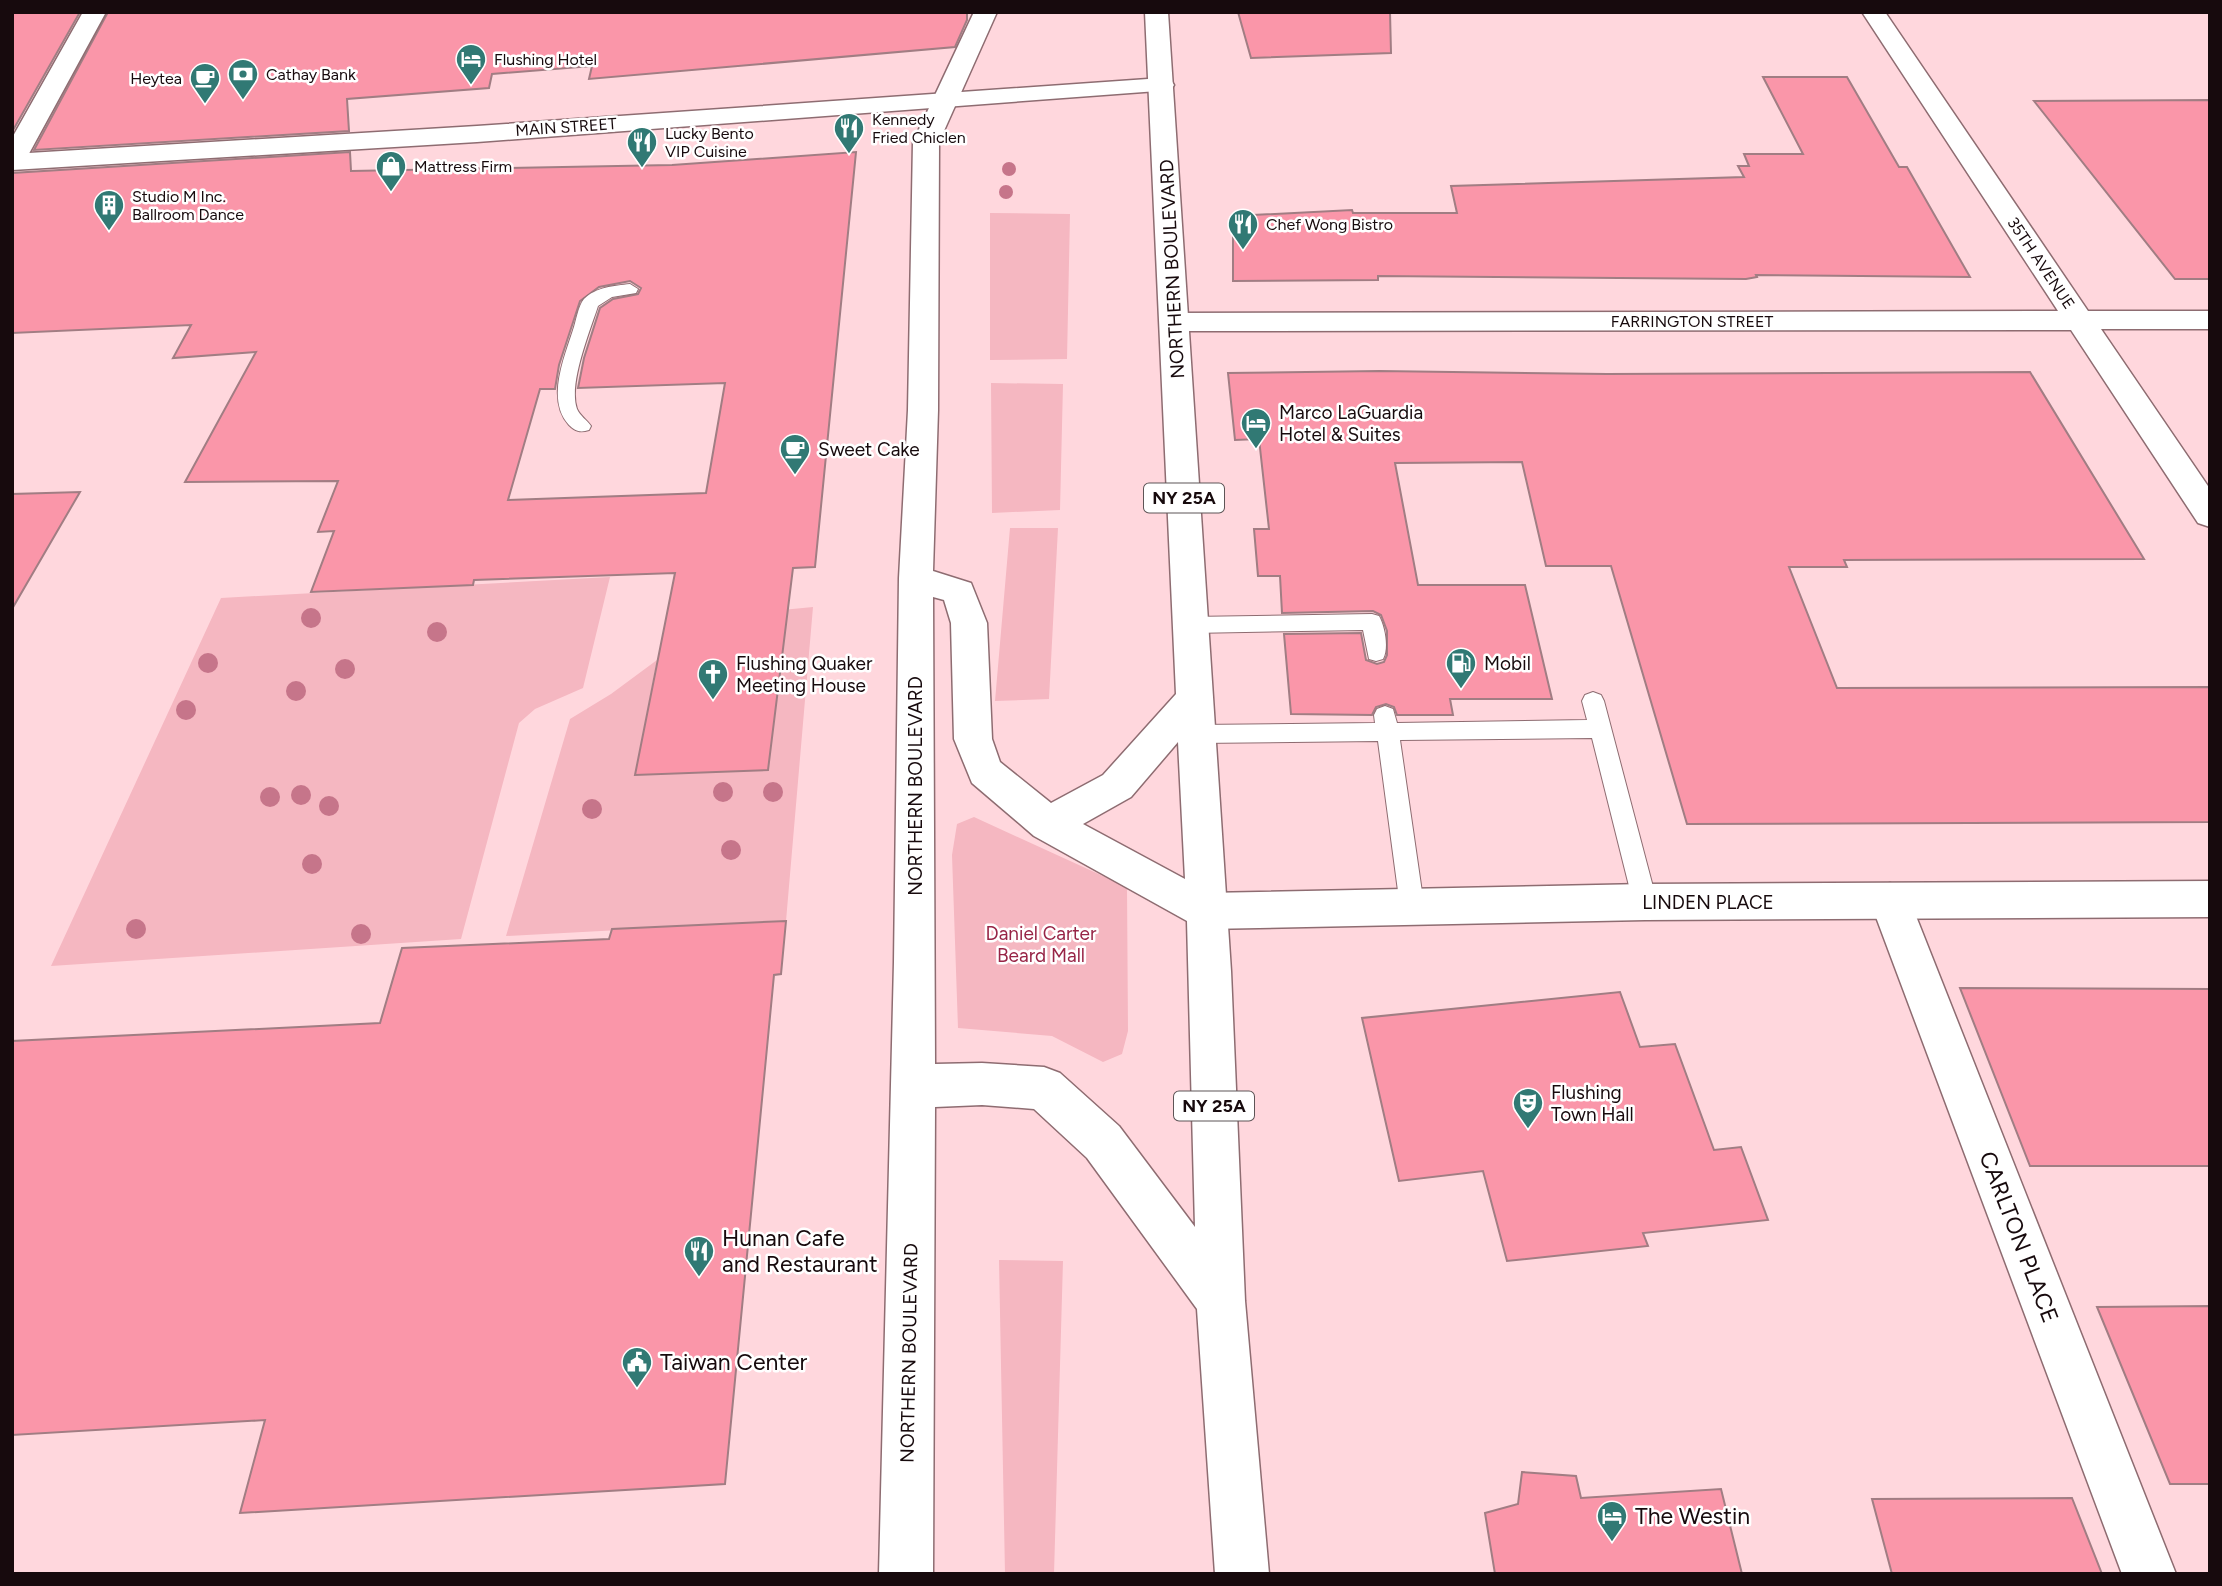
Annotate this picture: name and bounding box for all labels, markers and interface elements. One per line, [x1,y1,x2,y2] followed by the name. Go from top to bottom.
[454,42,488,86] hotel icon: Flushing Hotel
[494,50,597,69] place label: Flushing Hotel
[226,57,260,101] bank icon: Cathay Bank
[188,61,222,105] cafe icon: Heytea
[266,65,356,84] place label: Cathay Bank
[130,69,182,88] place label: Heytea
[872,110,966,147] place label: Kennedy Fried Chiclen
[832,111,866,155] restaurant icon: Kennedy Fried Chiclen
[515,114,617,140] street label: MAIN STREET
[665,124,754,161] place label: Lucky Bento VIP Cuisine
[625,125,659,169] restaurant icon: Lucky Bento VIP Cuisine
[374,149,408,193] shop icon: Mattress Firm
[414,157,512,176] place label: Mattress Firm
[1155,159,1189,379] street label: NORTHERN BOULEVARD
[132,187,244,224] place label: Studio M Inc. Ballroom Dance
[92,188,126,232] building icon: Studio M Inc. Ballroom Dance
[1226,207,1260,251] restaurant icon: Chef Wong Bistro
[2003,214,2079,312] street label: 35TH AVENUE
[1266,215,1393,234] place label: Chef Wong Bistro
[1611,312,1773,331] street label: FARRINGTON STREET
[1279,401,1423,446] place label: Marco LaGuardia Hotel & Suites
[1239,406,1273,450] hotel icon: Marco LaGuardia Hotel & Suites
[778,432,812,476] cafe icon: Sweet Cake
[818,438,920,461] place label: Sweet Cake
[1144,484,1224,512] road number: NY 25A
[1444,646,1478,690] fuel station icon: Mobil
[736,652,873,697] place label: Flushing Quaker Meeting House
[1484,652,1531,675] place label: Mobil
[696,657,730,701] church icon: Flushing Quaker Meeting House
[904,676,927,896] street label: NORTHERN BOULEVARD
[1642,891,1774,914] street label: LINDEN PLACE
[986,922,1097,967] park label: Daniel Carter Beard Mall
[1551,1081,1634,1126] place label: Flushing Town Hall
[1511,1086,1545,1130] theatre icon: Flushing Town Hall
[1174,1092,1254,1120] road number: NY 25A
[1973,1147,2065,1327] street label: CARLTON PLACE
[722,1224,878,1278] place label: Hunan Cafe and Restaurant
[682,1234,716,1278] restaurant icon: Hunan Cafe and Restaurant
[896,1243,922,1463] street label: NORTHERN BOULEVARD
[620,1345,654,1389] public building icon: Taiwan Center
[660,1348,808,1376] place label: Taiwan Center
[1595,1499,1629,1543] hotel icon: The Westin
[1635,1502,1750,1530] place label: The Westin

